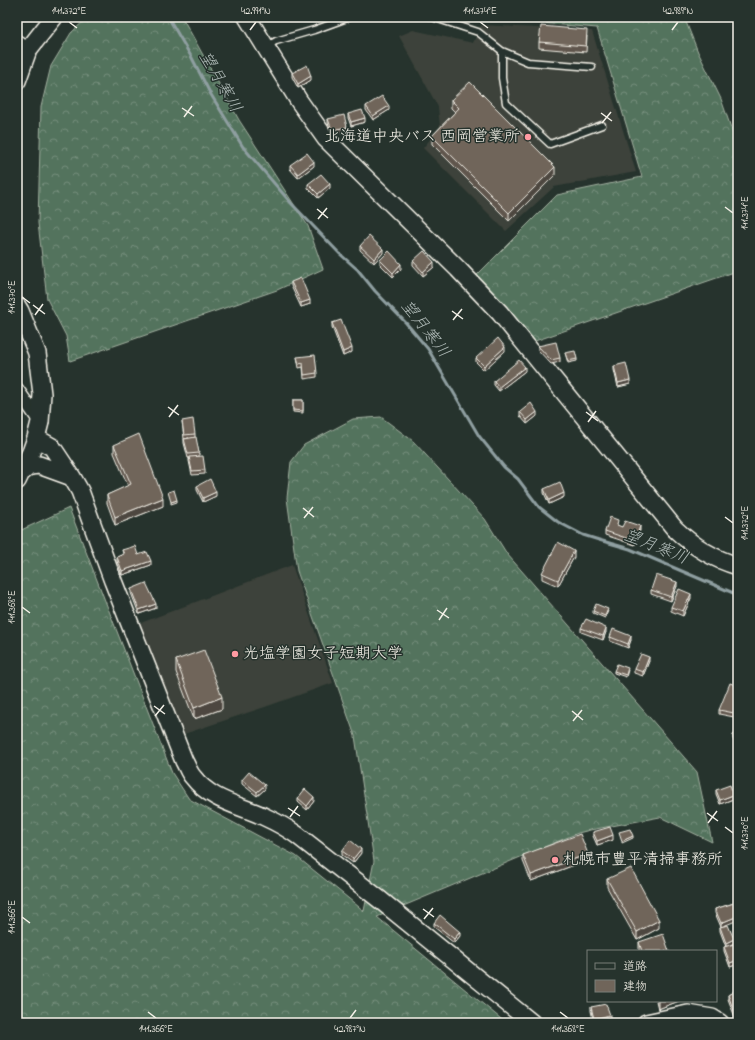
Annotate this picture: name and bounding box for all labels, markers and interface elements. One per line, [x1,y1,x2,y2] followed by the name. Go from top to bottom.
[52,4,86,19] text: 141.372°E
[241,4,271,19] text: 42.991°N
[463,4,497,19] text: 141.374°E
[663,4,693,19] text: 42.989°N
[192,46,248,118] water label: 望月寒川
[324,125,520,149] place label: 北海道中央バス 西岡営業所
[523,132,533,142] marker: 北海道中央バス 西岡営業所
[738,196,753,230] text: 141.374°E
[5,280,20,314] text: 141.370°E
[394,295,456,363] water label: 望月寒川
[738,506,753,540] text: 141.372°E
[620,523,692,571] water label: 望月寒川
[5,590,20,624] text: 141.368°E
[243,642,403,666] place label: 光塩学園女子短期大学
[230,649,240,659] marker: 光塩学園女子短期大学
[738,816,753,850] text: 141.370°E
[563,848,723,872] place label: 札幌市豊平清掃事務所
[550,855,560,865] marker: 札幌市豊平清掃事務所
[5,900,20,934] text: 141.366°E
[587,950,717,1002] legend
[623,958,647,976] text: 道路
[623,978,647,996] text: 建物
[139,1022,173,1037] text: 141.366°E
[334,1022,366,1037] text: 42.987°N
[551,1022,585,1037] text: 141.368°E

